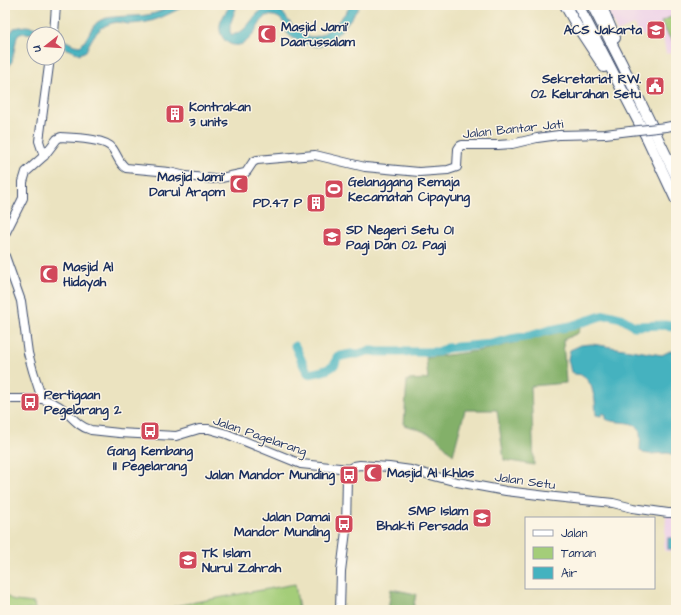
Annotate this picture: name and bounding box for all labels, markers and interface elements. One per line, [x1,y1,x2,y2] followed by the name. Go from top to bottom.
[281,18,356,51] place label: Masjid Jami' Daarussalam
[645,19,667,41] school or university icon: ACS Jakarta
[564,21,642,39] place label: ACS Jakarta
[256,23,278,45] mosque icon: Masjid Jami' Daarussalam
[26,26,66,66] north arrow
[29,44,45,55] text: U
[531,70,641,103] place label: Sekretariat RW. 02 Kelurahan Setu
[644,75,666,97] public building icon: Sekretariat RW. 02 Kelurahan Setu
[188,98,251,131] place label: Kontrakan 3 units
[164,103,186,125] building icon: Kontrakan 3 units
[462,115,564,143] street label: Jalan Bantar Jati
[149,168,226,202] place label: Masjid Jami' Darul Arqom
[228,173,250,195] mosque icon: Masjid Jami' Darul Arqom
[348,173,470,208] place label: Gelanggang Remaja Kecamatan Cipayung
[323,178,345,200] sports icon: Gelanggang Remaja Kecamatan Cipayung
[305,192,327,214] building icon: PD.47 P
[253,194,303,212] place label: PD.47 P
[345,221,454,256] place label: SD Negeri Setu 01 Pagi Dan 02 Pagi
[321,226,343,248] school or university icon: SD Negeri Setu 01 Pagi Dan 02 Pagi
[63,258,113,292] place label: Masjid Al Hidayah
[38,263,60,285] mosque icon: Masjid Al Hidayah
[44,386,122,421] place label: Pertigaan Pegelarang 2
[19,391,41,413] bus stop icon: Pertigaan Pegelarang 2
[210,412,310,462] street label: Jalan Pagelarang
[139,420,161,442] bus stop icon: Gang Kembang II Pegelarang
[107,442,193,477] place label: Gang Kembang II Pegelarang
[362,462,384,484] mosque icon: Masjid Al Ikhlas
[338,464,360,486] bus stop icon: Jalan Mandor Munding
[387,464,475,483] place label: Masjid Al Ikhlas
[204,466,335,486] place label: Jalan Mandor Munding
[493,468,557,494] street label: Jalan Setu
[376,502,469,535] place label: SMP Islam Bhakti Persada
[471,507,493,529] school or university icon: SMP Islam Bhakti Persada
[234,508,331,543] place label: Jalan Damai Mandor Munding
[333,513,355,535] bus stop icon: Jalan Damai Mandor Munding
[525,517,655,589] legend
[561,525,587,542] text: Jalan
[201,544,282,577] place label: TK Islam Nurul Zahrah
[561,545,596,562] text: Taman
[177,549,199,571] school or university icon: TK Islam Nurul Zahrah
[561,565,578,582] text: Air

